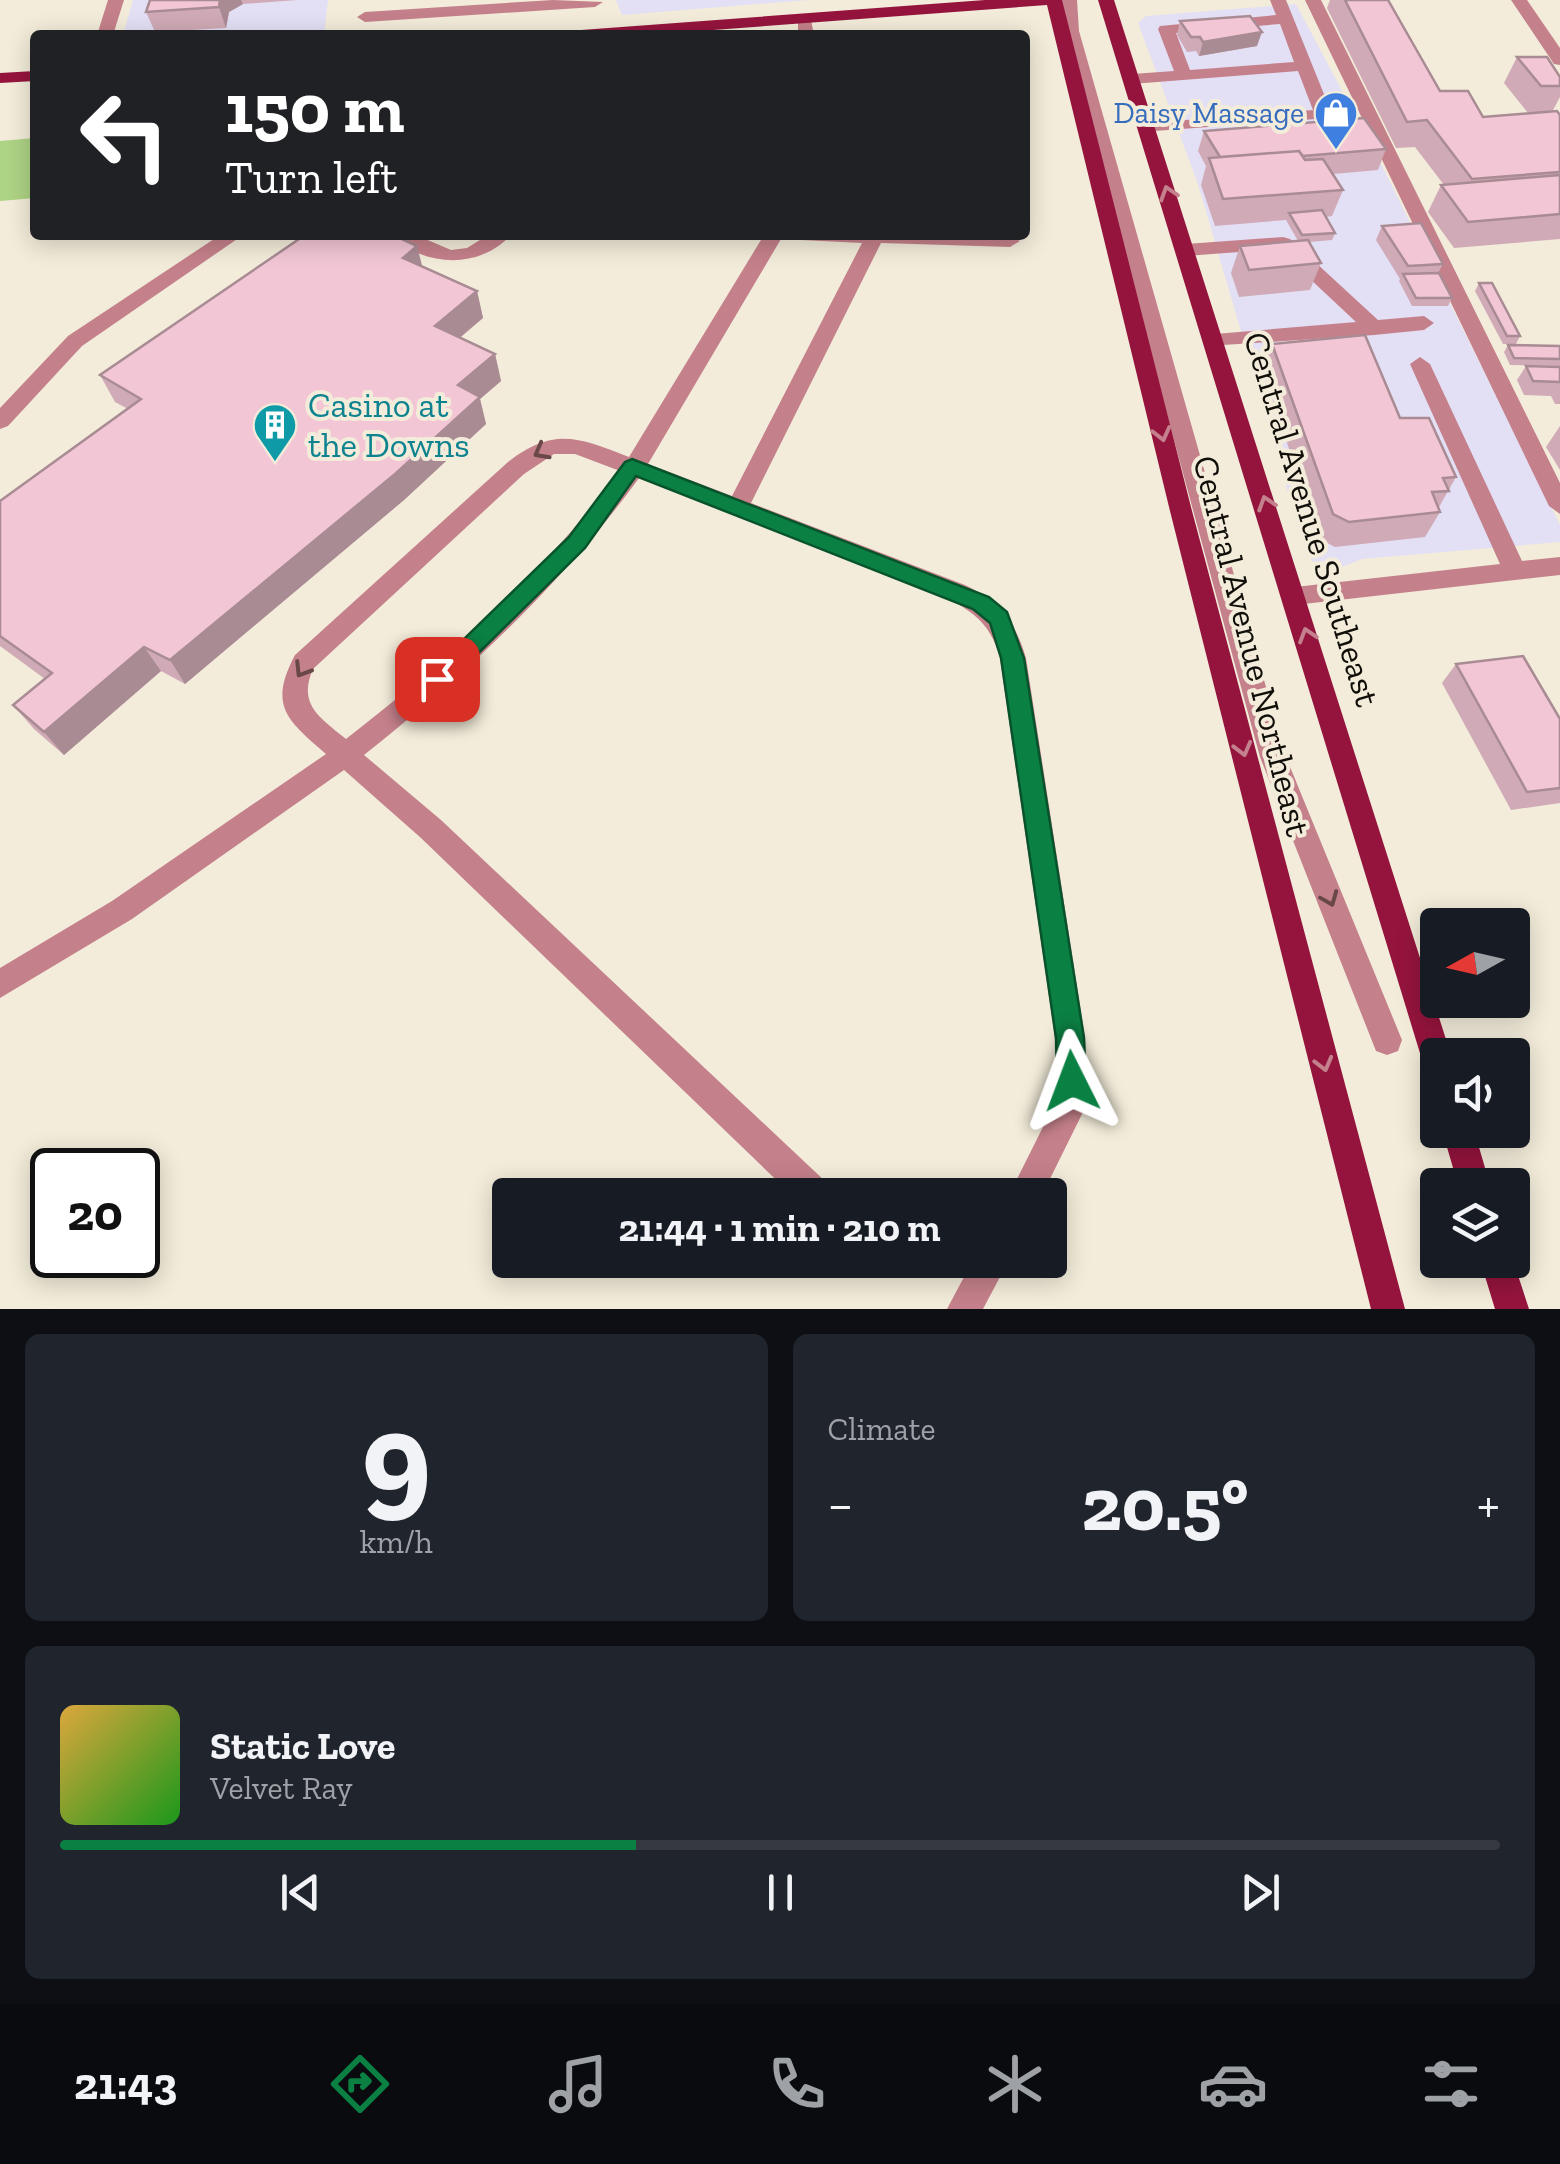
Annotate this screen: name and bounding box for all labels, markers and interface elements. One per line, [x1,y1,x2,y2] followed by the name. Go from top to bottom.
[225,66,405,150] text: 150 m
[60,70,190,200] icon: left
[1313,90,1359,151] shop icon: Daisy Massage
[1114,95,1304,131] place label: Daisy Massage
[225,151,397,205] text: Turn left
[1159,185,1179,202] one-way arrow
[1235,327,1389,711] street label: Central Avenue Southeast
[308,384,469,466] place label: Casino at the Downs
[252,402,298,463] building icon: Casino at the Downs
[1150,425,1171,442] one-way arrow
[533,440,552,459] one-way arrow
[1184,451,1320,841] street label: Central Avenue Northeast
[1257,495,1277,512] one-way arrow
[1298,628,1319,645] one-way arrow
[395,637,480,722] pin
[410,652,465,707] icon: arrive
[295,659,314,677] one-way arrow
[1231,740,1252,757] one-way arrow
[1319,889,1339,906] one-way arrow
[1420,908,1530,1018] north arrow
[1420,908,1530,1278] map controls
[1020,1029,1124,1133] position arrow
[1420,1038,1530,1148] button: sound
[1313,1055,1334,1072] one-way arrow
[30,1148,160,1278] speed limit sign: 20
[1420,1168,1530,1278] button: layers
[618,1205,941,1251] text: 21:44 · 1 min · 210 m
[361,1380,431,1536] text: 9
[828,1410,936,1448] text: Climate
[1082,1459,1249,1549] text: 20.5°
[828,1471,853,1537] text: −
[1477,1471,1500,1537] text: +
[360,1523,433,1561] text: km/h
[210,1723,395,1769] text: Static Love
[210,1769,353,1807] text: Velvet Ray
[273,1865,328,1920] icon: previous
[753,1865,808,1920] icon: pause
[1233,1865,1288,1920] icon: next
[325,2049,395,2119] icon: directions
[543,2049,613,2119] icon: music
[762,2049,832,2119] icon: phone
[980,2049,1050,2119] icon: climate
[1198,2049,1268,2119] icon: car
[1416,2049,1486,2119] icon: filters
[74,2057,177,2111] text: 21:43

